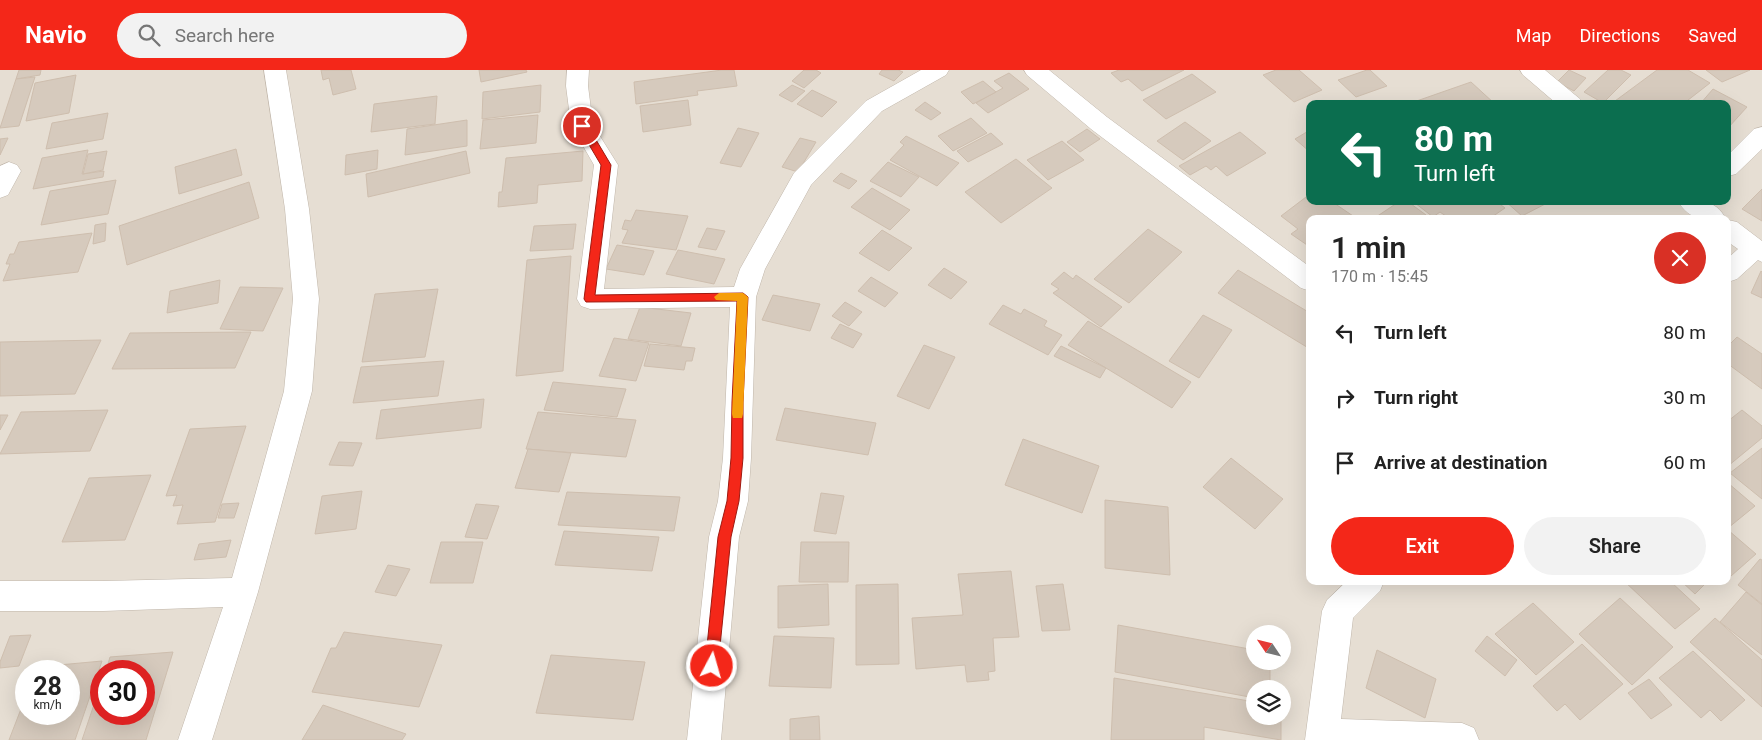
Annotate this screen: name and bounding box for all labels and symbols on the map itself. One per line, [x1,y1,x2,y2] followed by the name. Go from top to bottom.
[561,105,603,147] pin
[1246,625,1291,670] north arrow
[685,639,737,691] position arrow
[90,660,155,725] speed limit sign: 30

